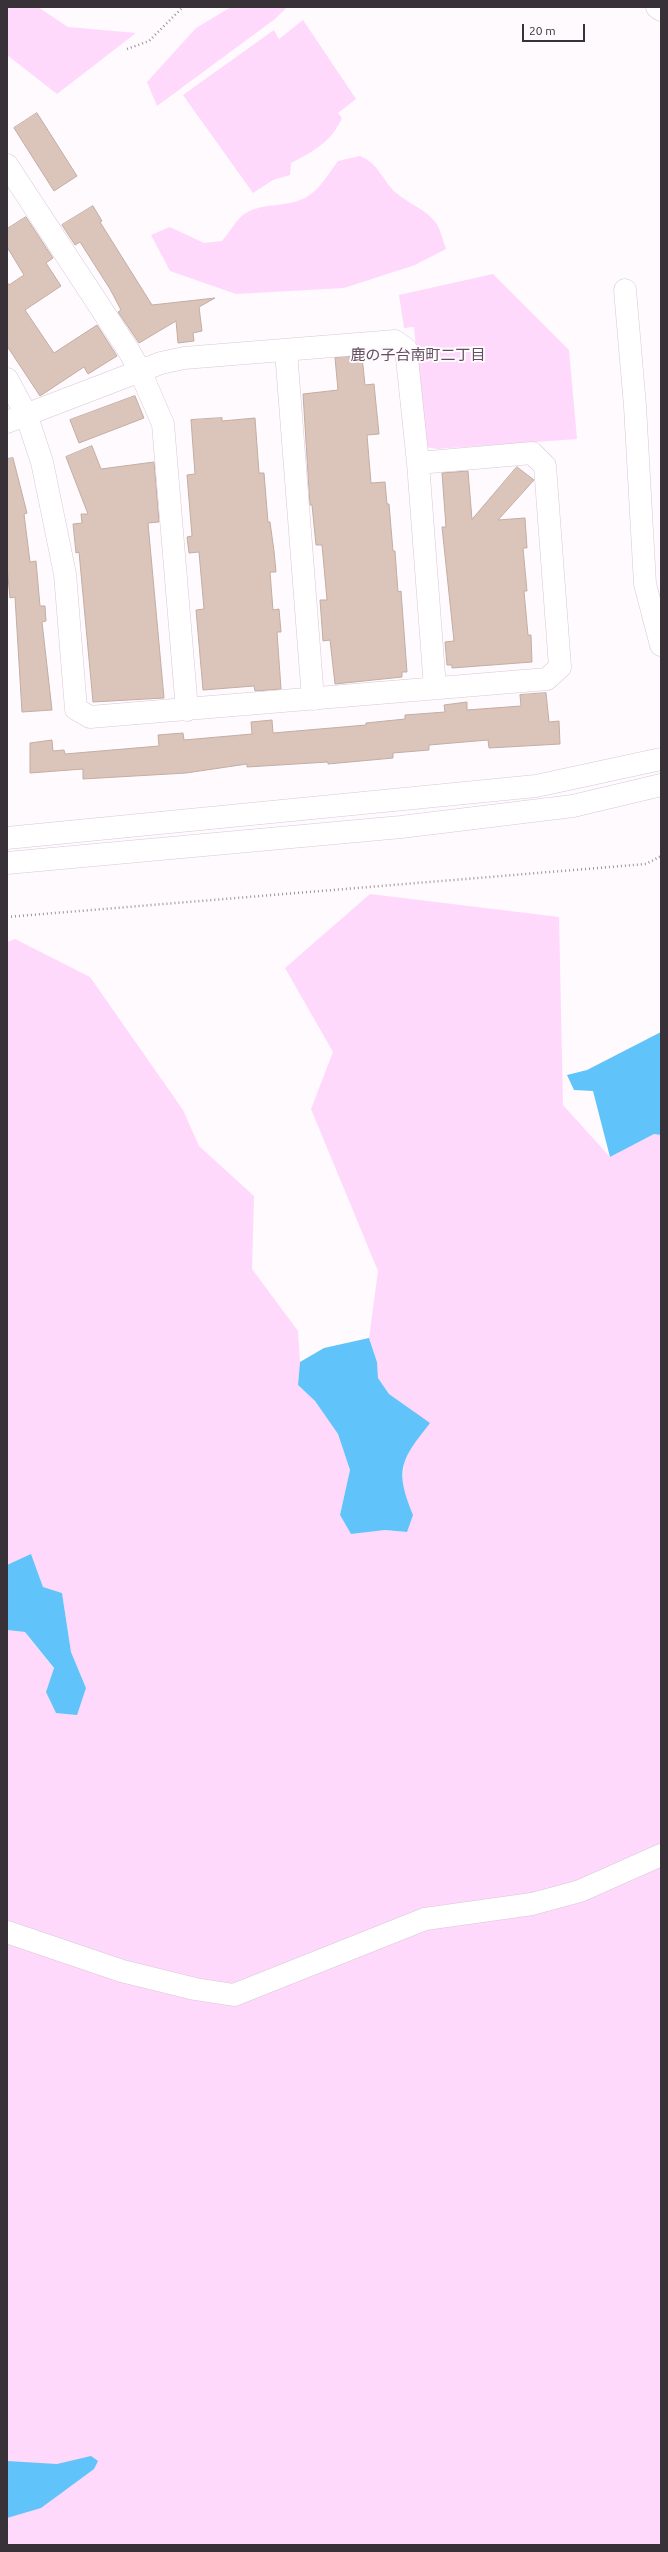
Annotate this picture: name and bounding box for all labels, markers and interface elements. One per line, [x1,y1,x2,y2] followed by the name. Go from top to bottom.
[524,16,587,42] scale bar
[529,24,556,37] text: 20 m
[351,346,485,364] district label: 鹿の子台南町二丁目

